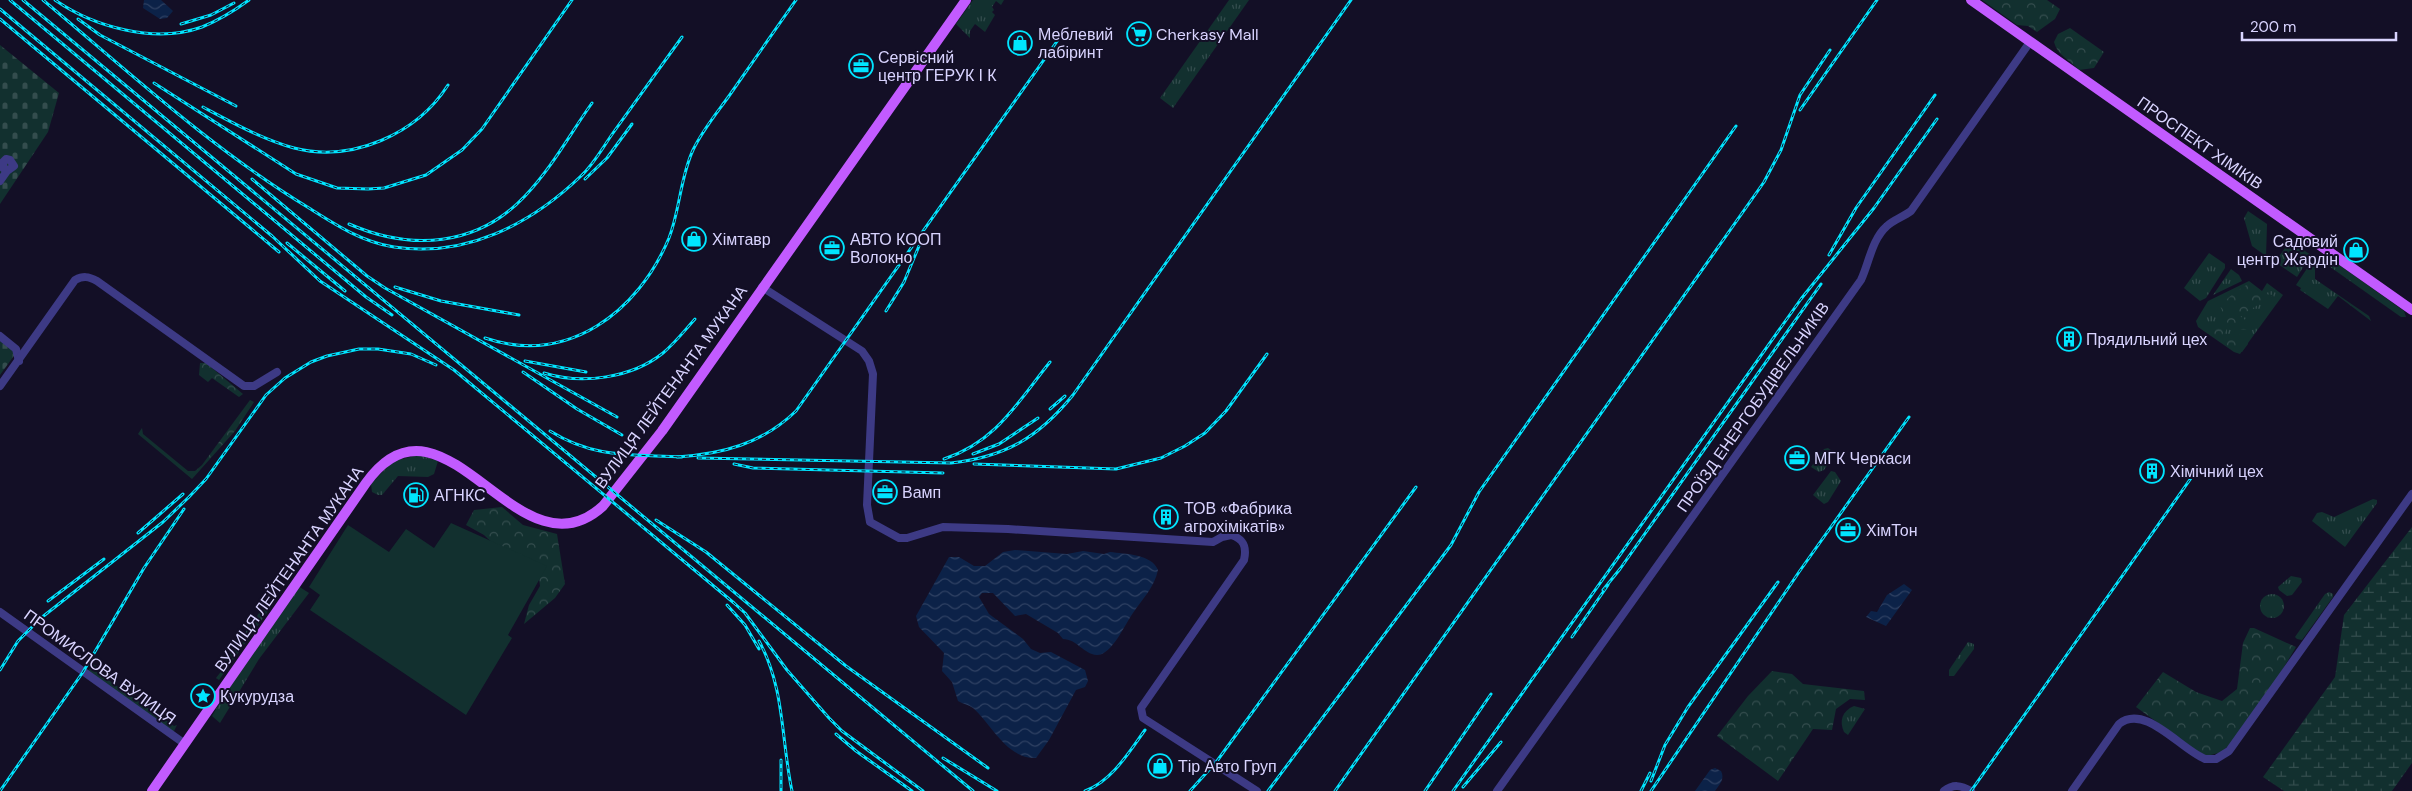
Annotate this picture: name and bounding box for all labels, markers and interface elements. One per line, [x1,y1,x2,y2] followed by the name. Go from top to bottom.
[2242,10,2396,42] scale bar
[2250,17,2296,37] text: 200 m
[1126,21,1152,47] supermarket icon: Cherkasy Mall
[1038,24,1113,63] place label: Меблевий лабіринт
[1156,24,1259,45] place label: Cherkasy Mall
[1007,30,1033,56] shop icon: Меблевий лабіринт
[878,47,997,86] place label: Сервісний центр ГЕРУК І К
[848,53,874,79] office icon: Сервісний центр ГЕРУК І К
[2133,92,2267,194] street label: ПРОСПЕКТ ХІМІКІВ
[681,226,707,252] shop icon: Хімтавр
[712,229,771,250] place label: Хімтавр
[850,229,942,268] place label: АВТО КООП Волокно
[2237,231,2338,270] place label: Садовий центр Жардін
[819,235,845,261] office icon: АВТО КООП Волокно
[2343,237,2369,263] shop icon: Садовий центр Жардін
[590,281,752,493] street label: ВУЛИЦЯ ЛЕЙТЕНАНТА МУКАНА
[1672,298,1834,516] street label: ПРОЇЗД ЕНЕРГОБУДІВЕЛЬНИКІВ
[2056,326,2082,352] building icon: Прядильний цех
[2086,329,2207,350] place label: Прядильний цех
[1784,445,1810,471] office icon: МГК Черкаси
[1814,448,1911,469] place label: МГК Черкаси
[2139,458,2165,484] building icon: Хімічний цех
[2170,461,2264,482] place label: Хімічний цех
[210,462,368,676] street label: ВУЛИЦЯ ЛЕЙТЕНАНТА МУКАНА
[872,479,898,505] office icon: Вамп
[403,482,429,508] fuel station icon: АГНКС
[902,482,941,503] place label: Вамп
[434,485,486,506] place label: АГНКС
[1184,498,1292,537] place label: ТОВ «Фабрика агрохімікатів»
[1153,504,1179,530] building icon: ТОВ «Фабрика агрохімікатів»
[1835,517,1861,543] office icon: ХімТон
[1866,520,1917,541] place label: ХімТон
[20,605,180,729] street label: ПРОМИСЛОВА ВУЛИЦЯ
[190,683,216,709] place icon: Кукурудза
[220,686,294,707] place label: Кукурудза
[1147,753,1173,779] shop icon: Тір Авто Груп
[1178,756,1277,777] place label: Тір Авто Груп

